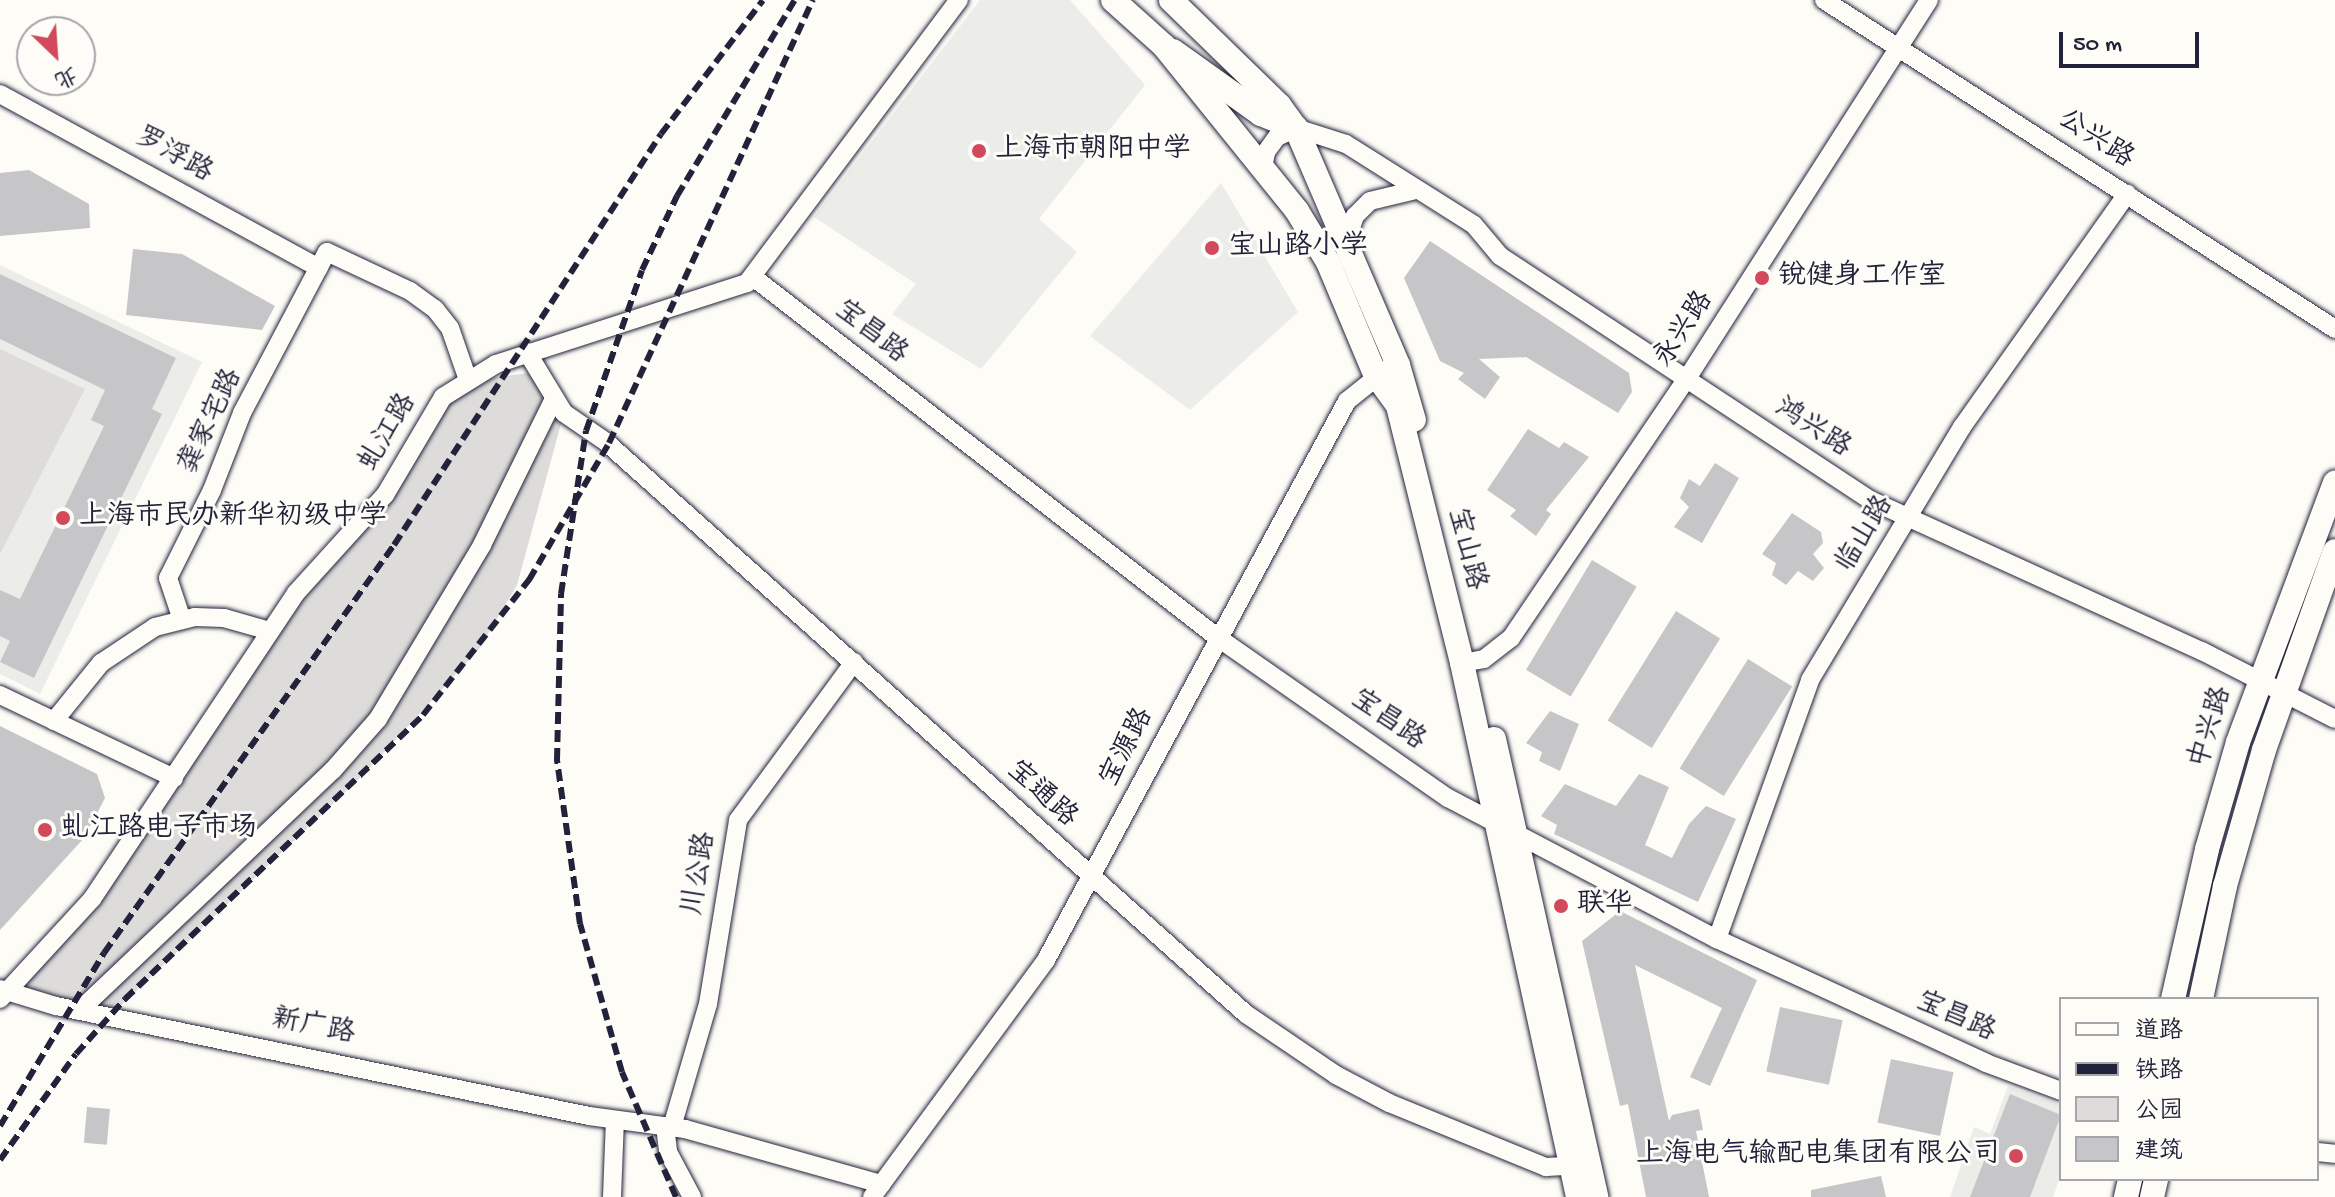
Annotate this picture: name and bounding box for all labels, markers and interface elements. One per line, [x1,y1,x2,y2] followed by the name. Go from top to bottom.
[16,16,96,96] north arrow
[2063,16,2203,66] scale bar
[2073,31,2122,60] text: 50 m
[50,60,81,92] text: 北
[2051,103,2139,177] street label: 公兴路
[128,121,218,191] street label: 罗浮路
[995,134,1191,168] place label: 上海市朝阳中学
[970,142,988,160] marker: 上海市朝阳中学
[1228,231,1368,265] place label: 宝山路小学
[1203,239,1221,257] marker: 宝山路小学
[1778,261,1946,295] place label: 锐健身工作室
[1753,269,1771,287] marker: 锐健身工作室
[1648,286,1722,374] street label: 永兴路
[827,294,913,372] street label: 宝昌路
[173,364,251,480] street label: 龚家宅路
[353,388,425,478] street label: 虬江路
[1768,392,1856,466] street label: 鸿兴路
[1830,490,1902,580] street label: 临山路
[79,501,387,535] place label: 上海市民办新华初级中学
[1439,504,1491,594] street label: 宝山路
[54,509,72,527] marker: 上海市民办新华初级中学
[1343,683,1431,759] street label: 宝昌路
[2184,683,2240,773] street label: 中兴路
[1094,703,1162,793] street label: 宝源路
[999,754,1083,836] street label: 宝通路
[61,813,257,847] place label: 虬江路电子市场
[36,821,54,839] marker: 虬江路电子市场
[678,830,724,918] street label: 川公路
[1577,889,1633,923] place label: 联华
[1552,897,1570,915] marker: 联华
[1910,986,2000,1050] street label: 宝昌路
[2059,997,2319,1181] legend
[269,1003,357,1053] street label: 新广路
[2135,1018,2183,1047] text: 道路
[2135,1058,2183,1087] text: 铁路
[2135,1098,2183,1127] text: 公园
[2135,1138,2183,1167] text: 建筑
[1636,1139,2000,1173] place label: 上海电气输配电集团有限公司
[2007,1147,2025,1165] marker: 上海电气输配电集团有限公司

